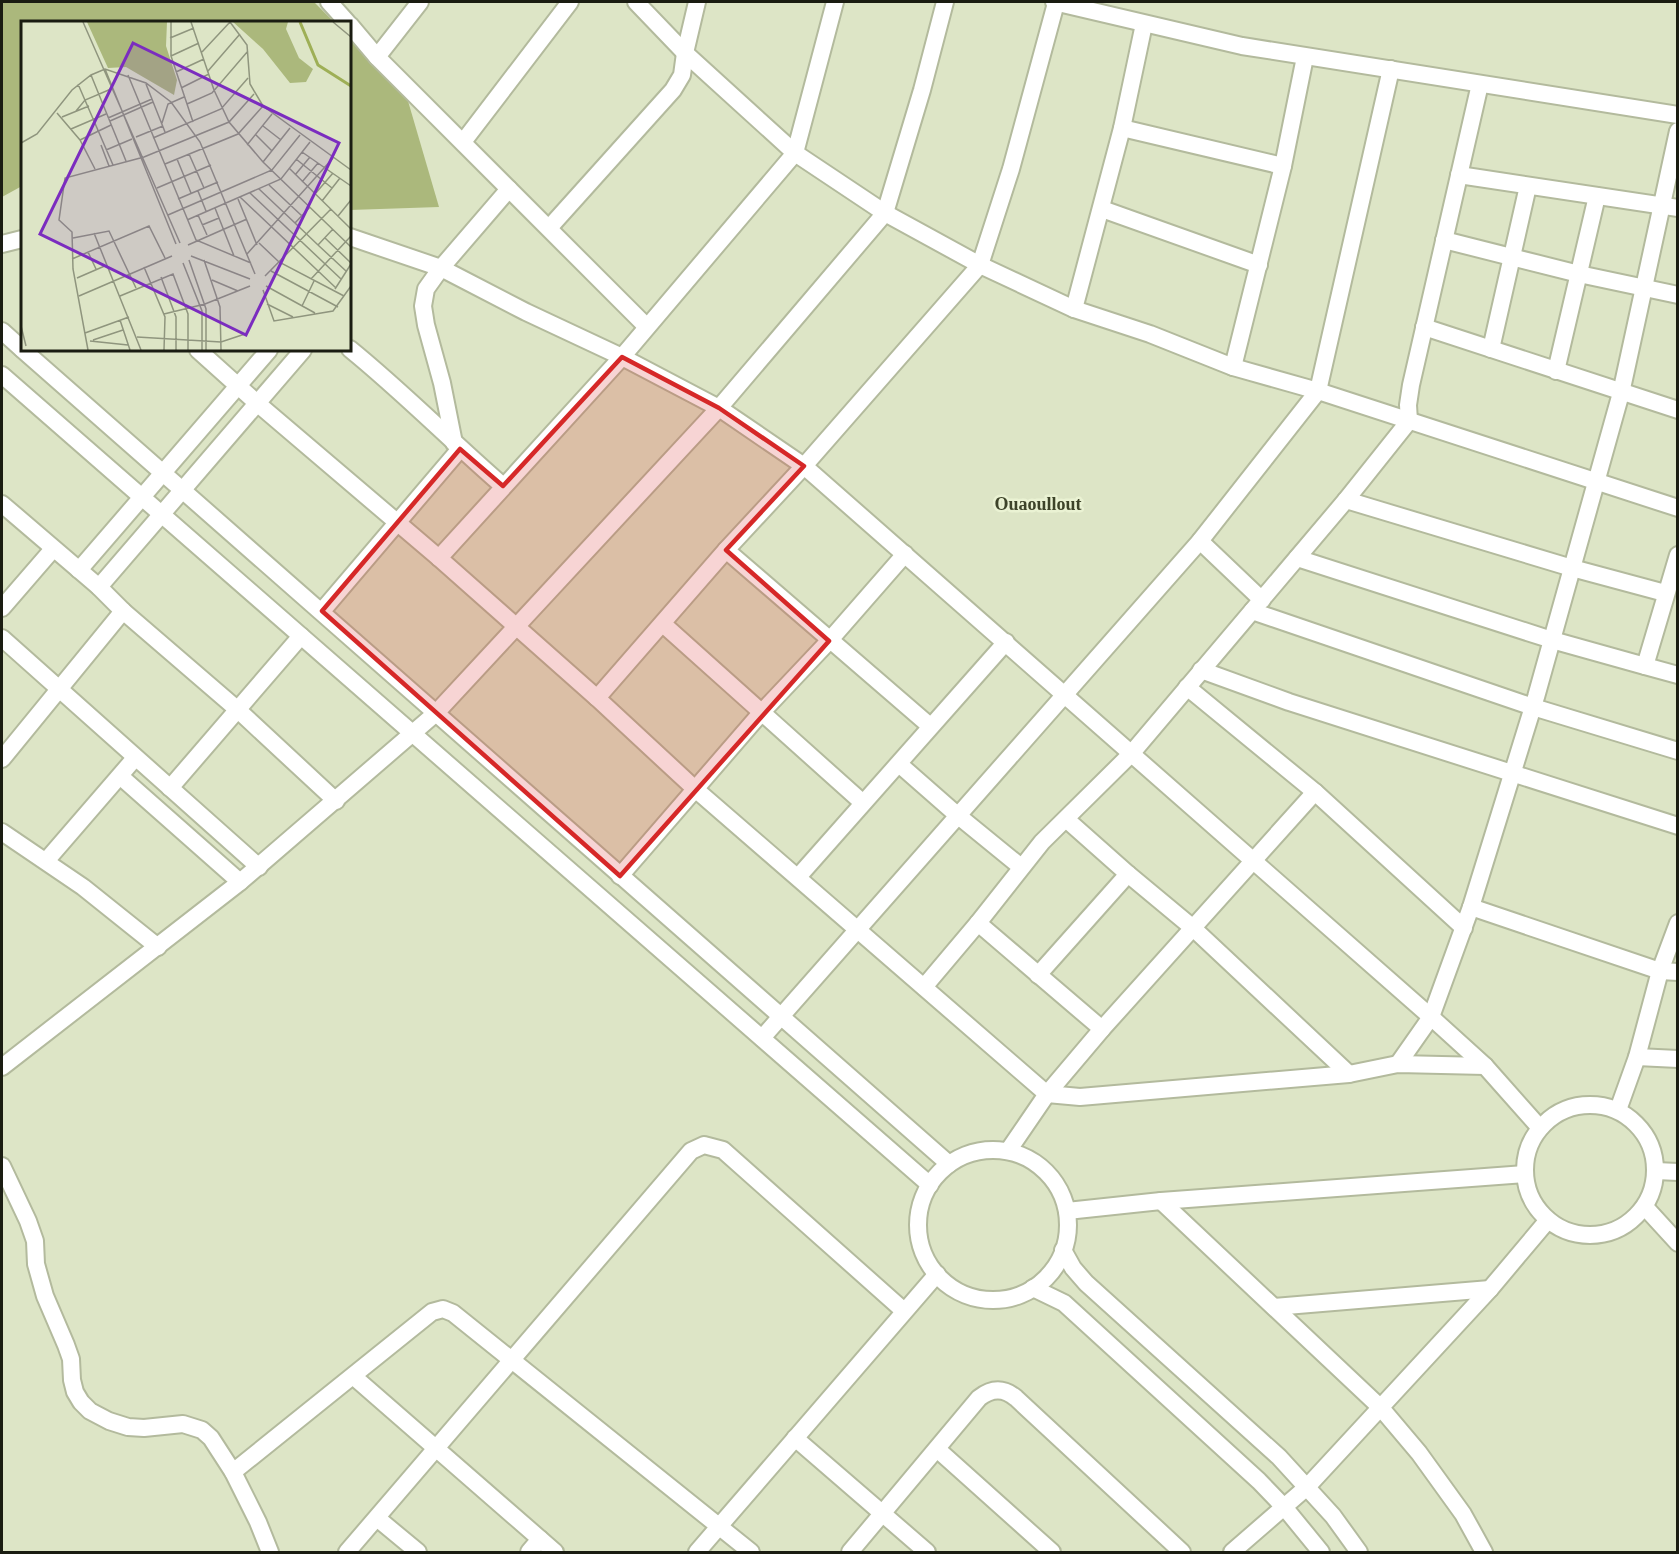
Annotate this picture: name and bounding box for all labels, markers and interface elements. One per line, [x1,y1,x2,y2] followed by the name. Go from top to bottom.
[21,21,351,351] inset map
[994,494,1082,514] district label: Ouaoullout

